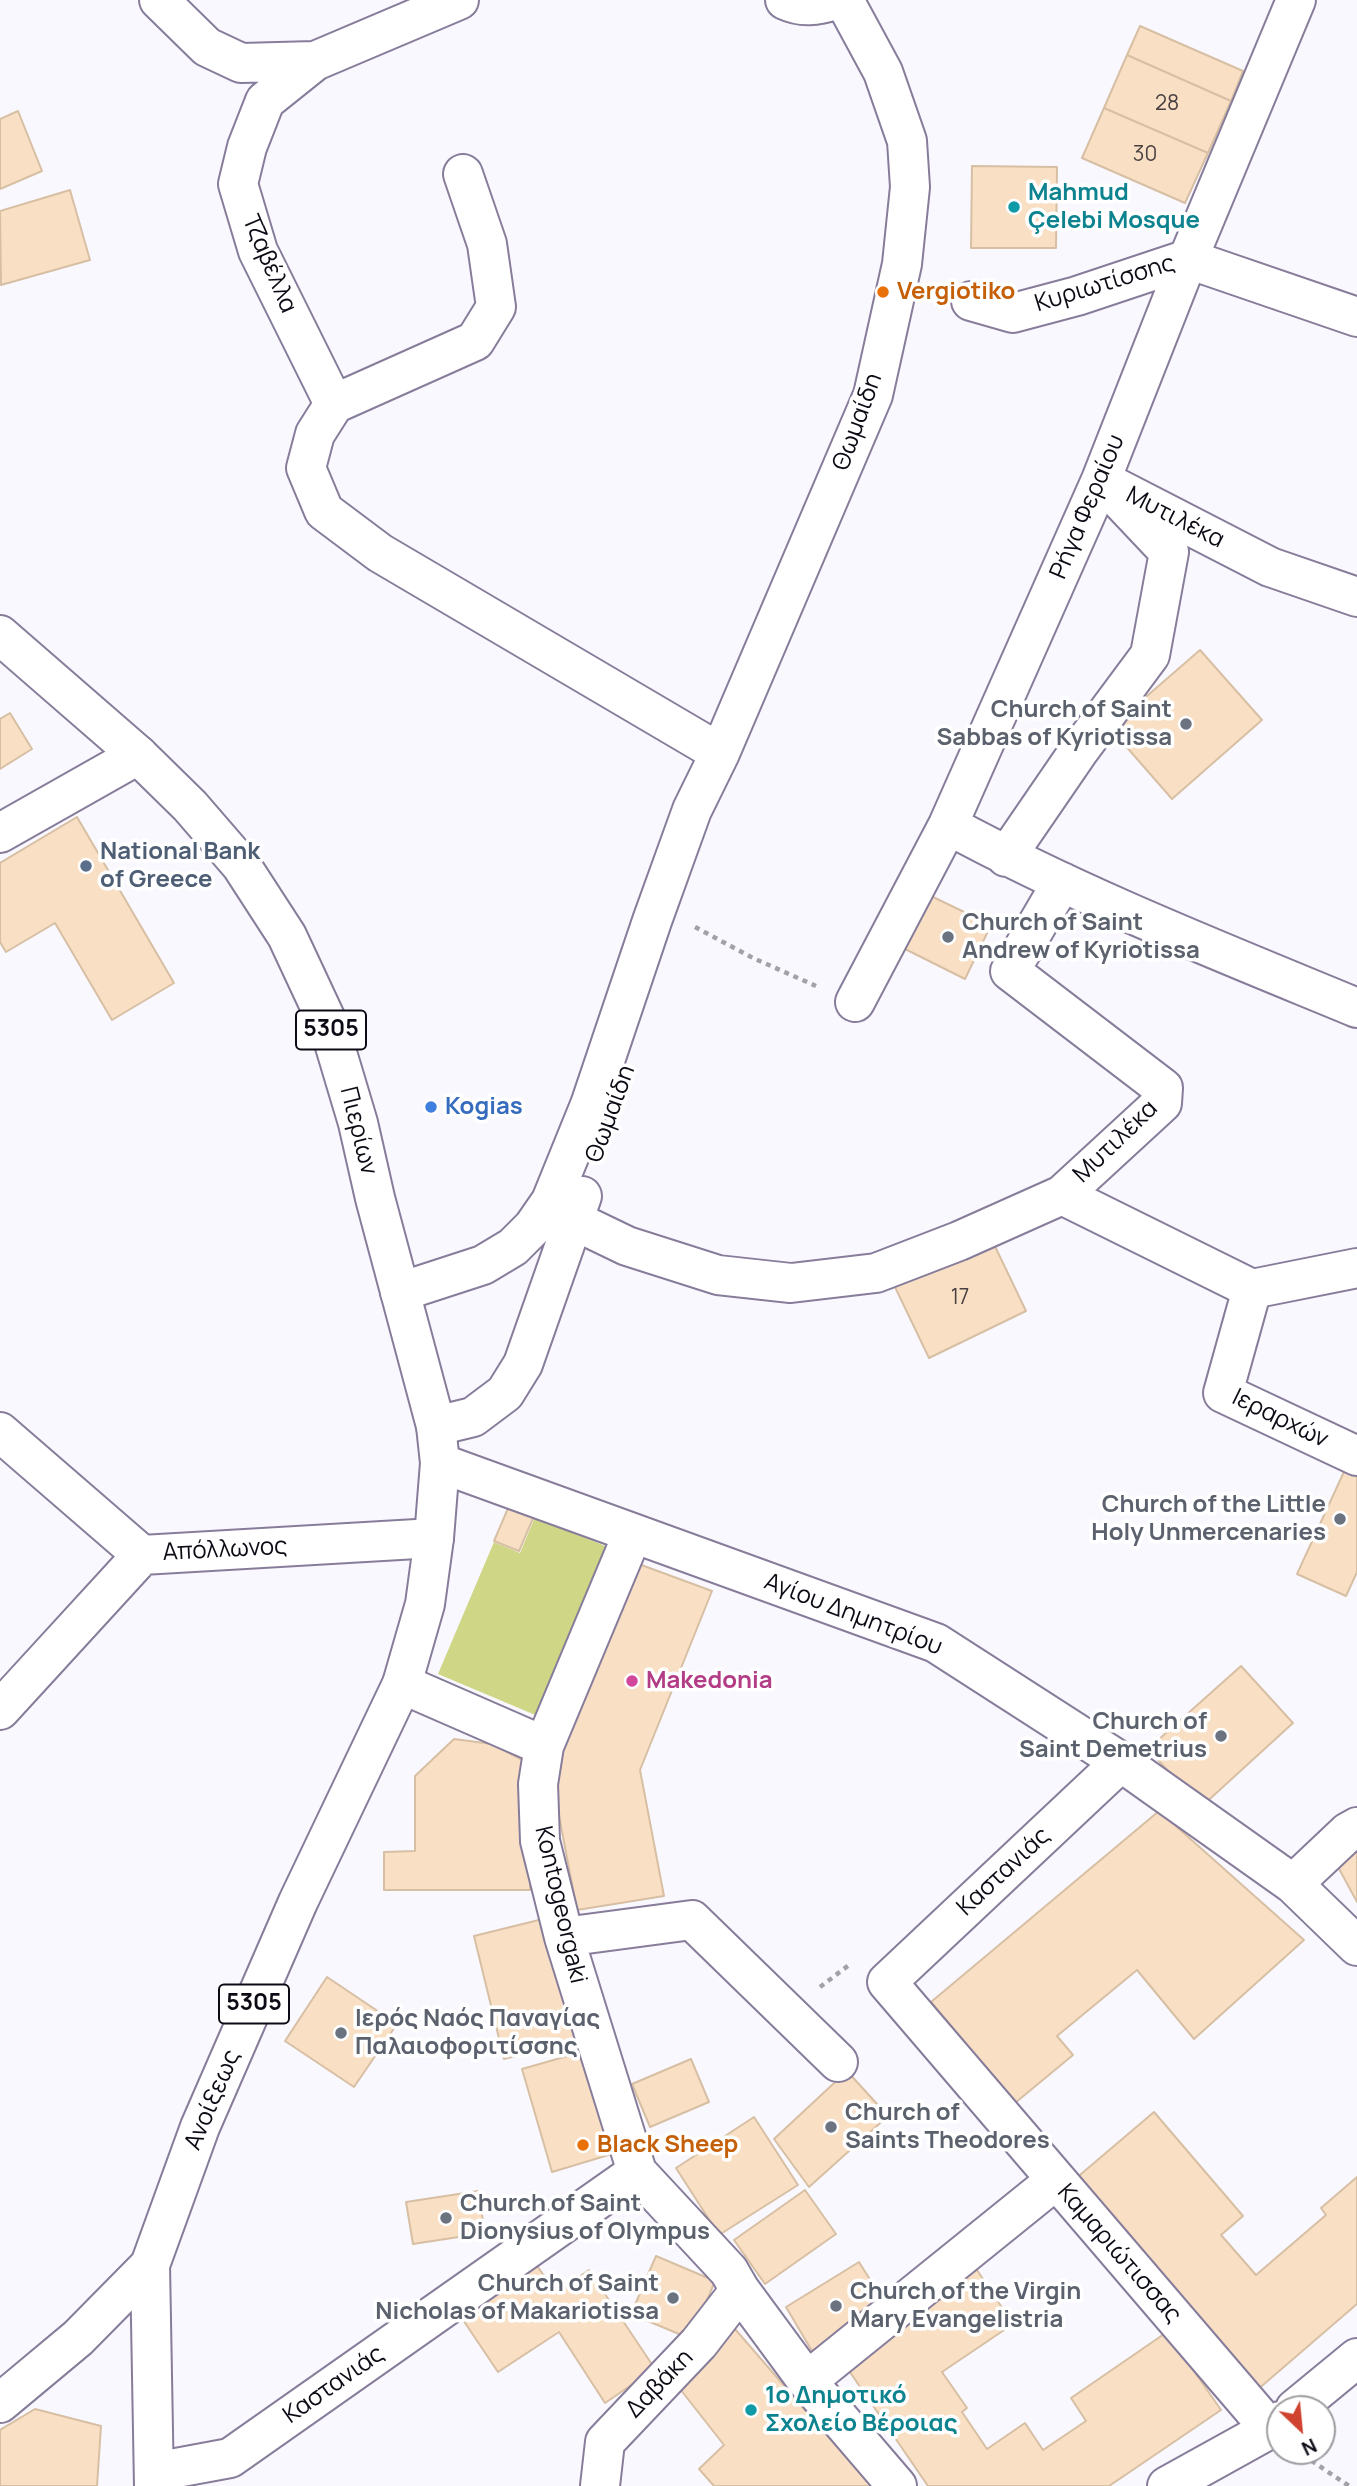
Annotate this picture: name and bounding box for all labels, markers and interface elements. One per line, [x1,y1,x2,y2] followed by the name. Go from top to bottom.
[1155,91,1179,117] house number: 28
[1133,142,1157,168] house number: 30
[1028,179,1200,235] place label: Mahmud Çelebi Mosque
[1006,199,1022,215] marker: Mahmud Çelebi Mosque
[235,211,303,317] street label: Τζαβέλλα
[1032,249,1178,319] street label: Κυριωτίσσης
[897,278,1015,306] place label: Vergiotiko
[875,284,891,300] marker: Vergiotiko
[827,369,889,475] street label: Θωμαίδη
[1045,430,1131,584] street label: Ρήγα Φεραίου
[1121,481,1229,555] street label: Μυτιλέκα
[937,696,1172,752] place label: Church of Saint Sabbas of Kyriotissa
[1178,716,1194,732] marker: Church of Saint Sabbas of Kyriotissa
[100,838,260,894] place label: National Bank of Greece
[78,858,94,874] marker: National Bank of Greece
[962,909,1200,965] place label: Church of Saint Andrew of Kyriotissa
[940,929,956,945] marker: Church of Saint Andrew of Kyriotissa
[296,1010,366,1050] road number: 5305
[580,1061,642,1167] street label: Θωμαίδη
[333,1084,383,1178] street label: Πιερίων
[445,1093,523,1121] place label: Kogias
[1068,1095,1164,1189] street label: Μυτιλέκα
[423,1099,439,1115] marker: Kogias
[951,1285,969,1311] house number: 17
[1227,1383,1333,1455] street label: Ιεραρχών
[1091,1491,1326,1547] place label: Church of the Little Holy Unmercenaries
[1332,1511,1348,1527] marker: Church of the Little Holy Unmercenaries
[162,1532,288,1568] street label: Απόλλωνος
[760,1568,946,1662] street label: Αγίου Δημητρίου
[646,1667,773,1695] place label: Makedonia
[624,1673,640,1689] marker: Makedonia
[1019,1708,1207,1764] place label: Church of Saint Demetrius
[1213,1728,1229,1744] marker: Church of Saint Demetrius
[952,1822,1056,1922] street label: Καστανιάς
[528,1823,592,1987] street label: Kontogeorgaki
[219,1984,289,2024] road number: 5305
[355,2005,600,2061] place label: Ιερός Ναός Παναγίας Παλαιοφοριτίσσης
[333,2025,349,2041] marker: Ιερός Ναός Παναγίας Παλαιοφοριτίσσης
[179,2046,247,2154] street label: Ανοίξεως
[845,2099,1050,2155] place label: Church of Saints Theodores
[823,2119,839,2135] marker: Church of Saints Theodores
[597,2131,738,2159] place label: Black Sheep
[575,2137,591,2153] marker: Black Sheep
[1051,2179,1187,2329] street label: Καμαριώτισσας
[460,2190,710,2246] place label: Church of Saint Dionysius of Olympus
[438,2210,454,2226] marker: Church of Saint Dionysius of Olympus
[375,2270,659,2326] place label: Church of Saint Nicholas of Makariotissa
[850,2278,1081,2334] place label: Church of the Virgin Mary Evangelistria
[665,2290,681,2306] marker: Church of Saint Nicholas of Makariotissa
[828,2298,844,2314] marker: Church of the Virgin Mary Evangelistria
[278,2340,390,2430] street label: Καστανιάς
[620,2344,700,2424] street label: Δαβάκη
[765,2382,957,2438] place label: 1ο Δημοτικό Σχολείο Βέροιας
[1266,2395,1336,2465] north arrow
[743,2402,759,2418] marker: 1ο Δημοτικό Σχολείο Βέροιας
[1297,2432,1321,2462] text: N

